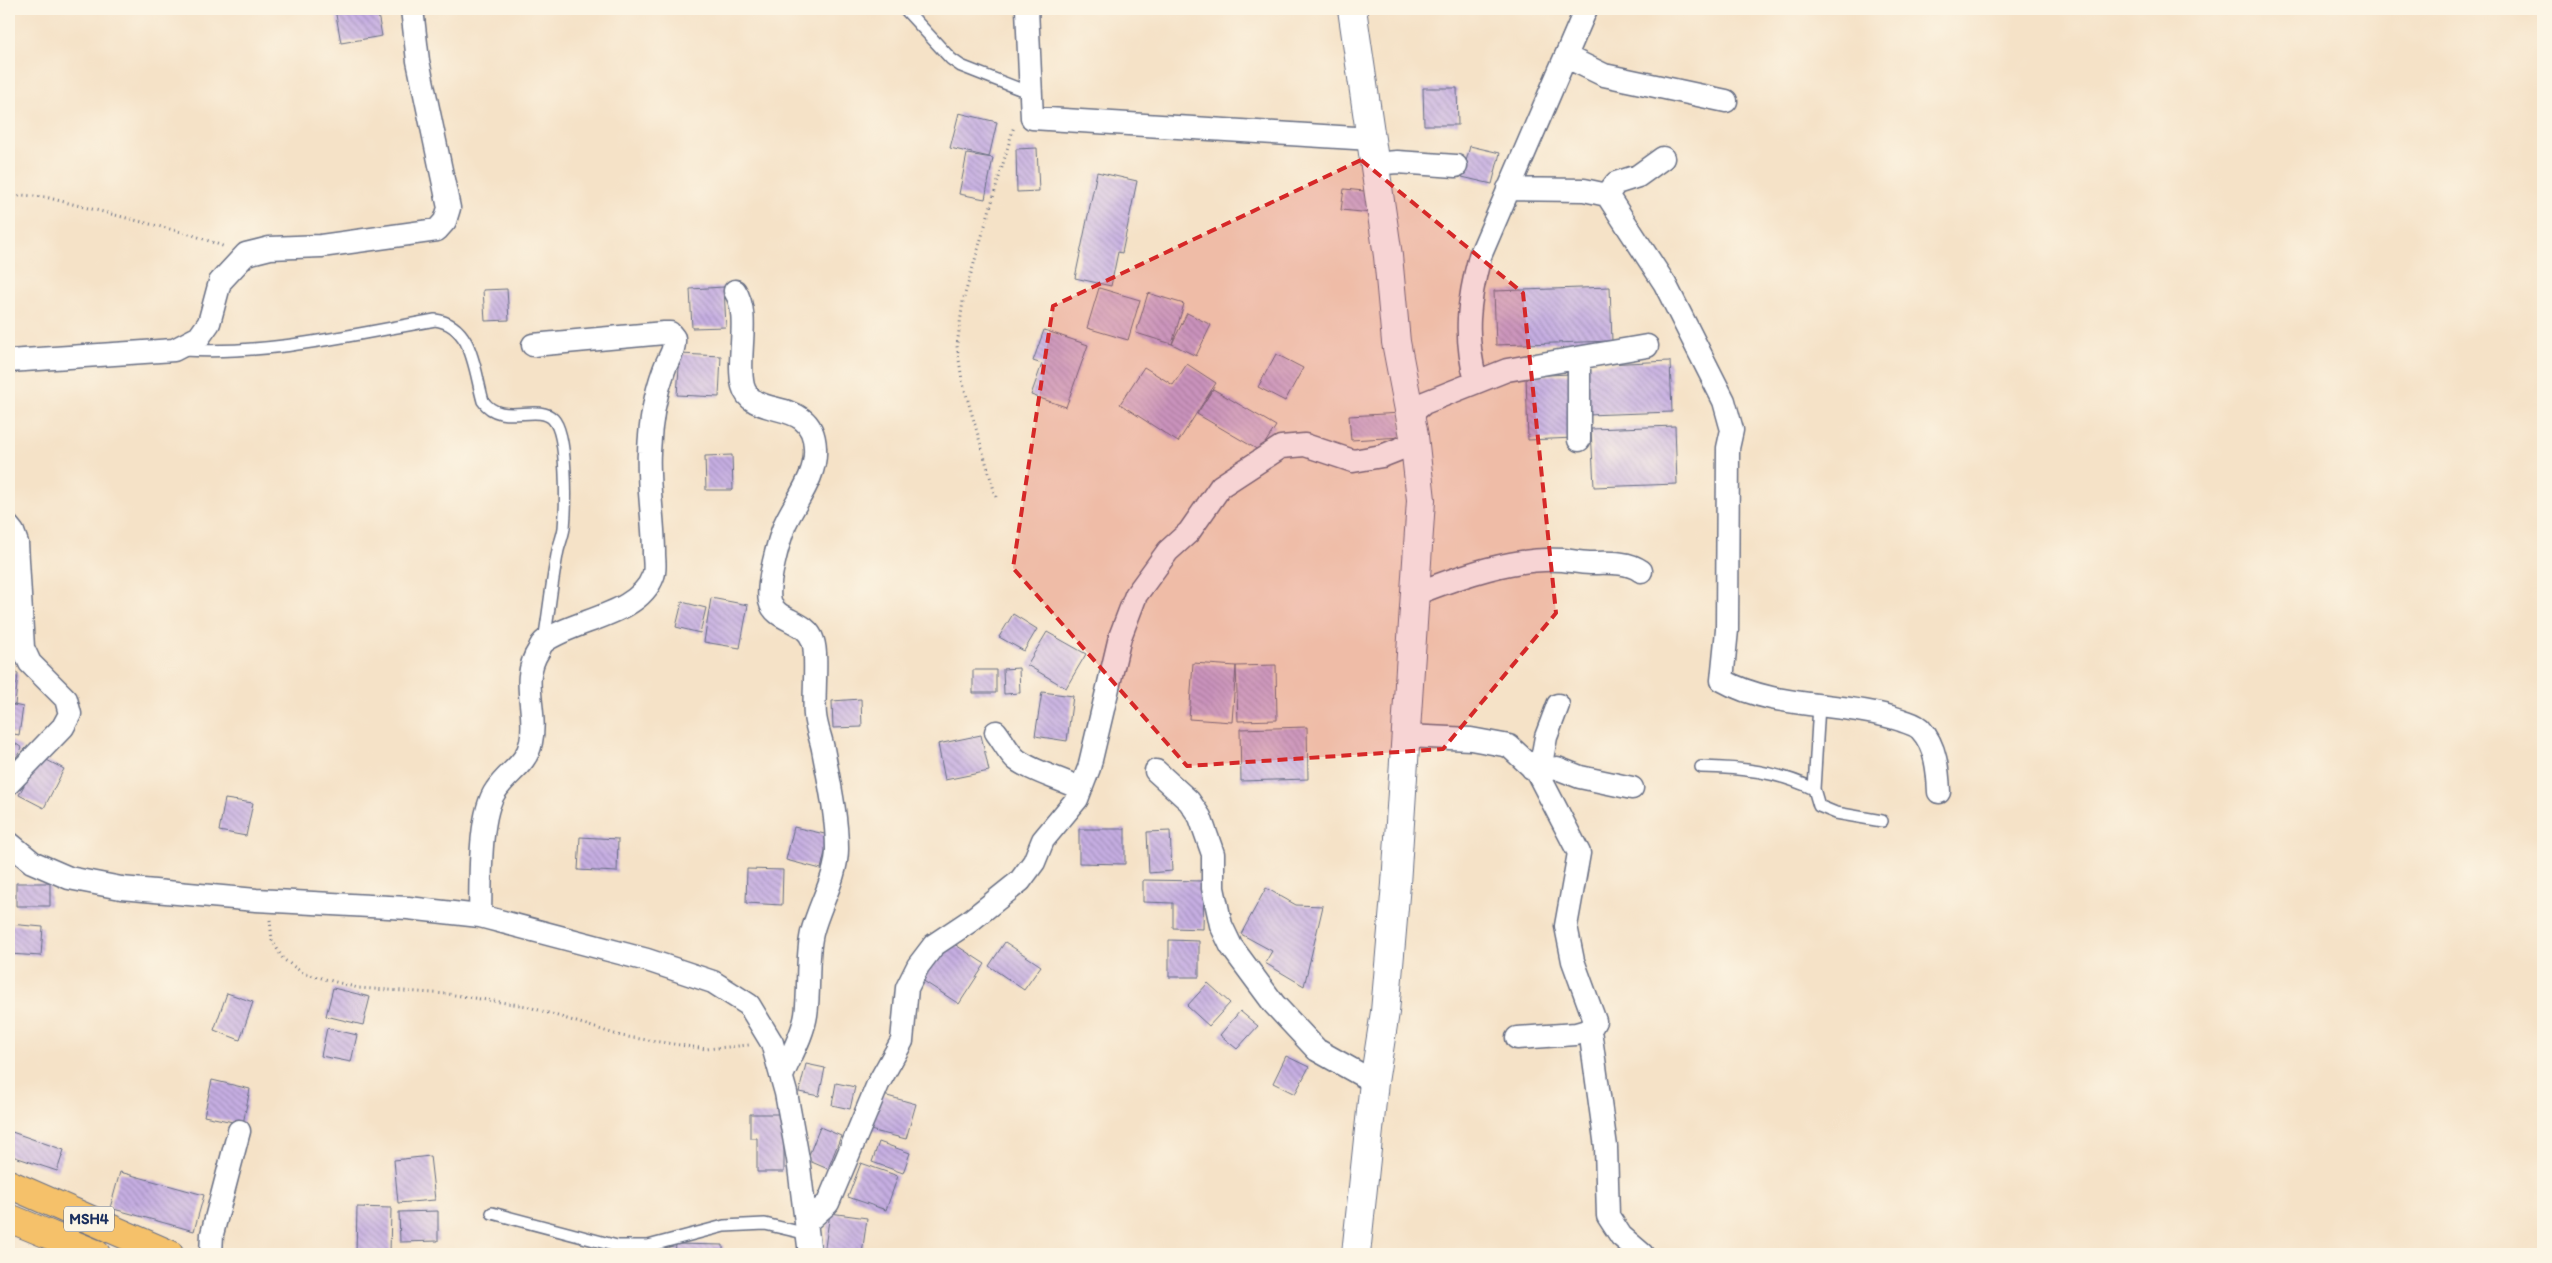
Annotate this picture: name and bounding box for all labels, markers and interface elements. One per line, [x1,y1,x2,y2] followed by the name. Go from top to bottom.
[64,1206,114,1232] road number: MSH4

